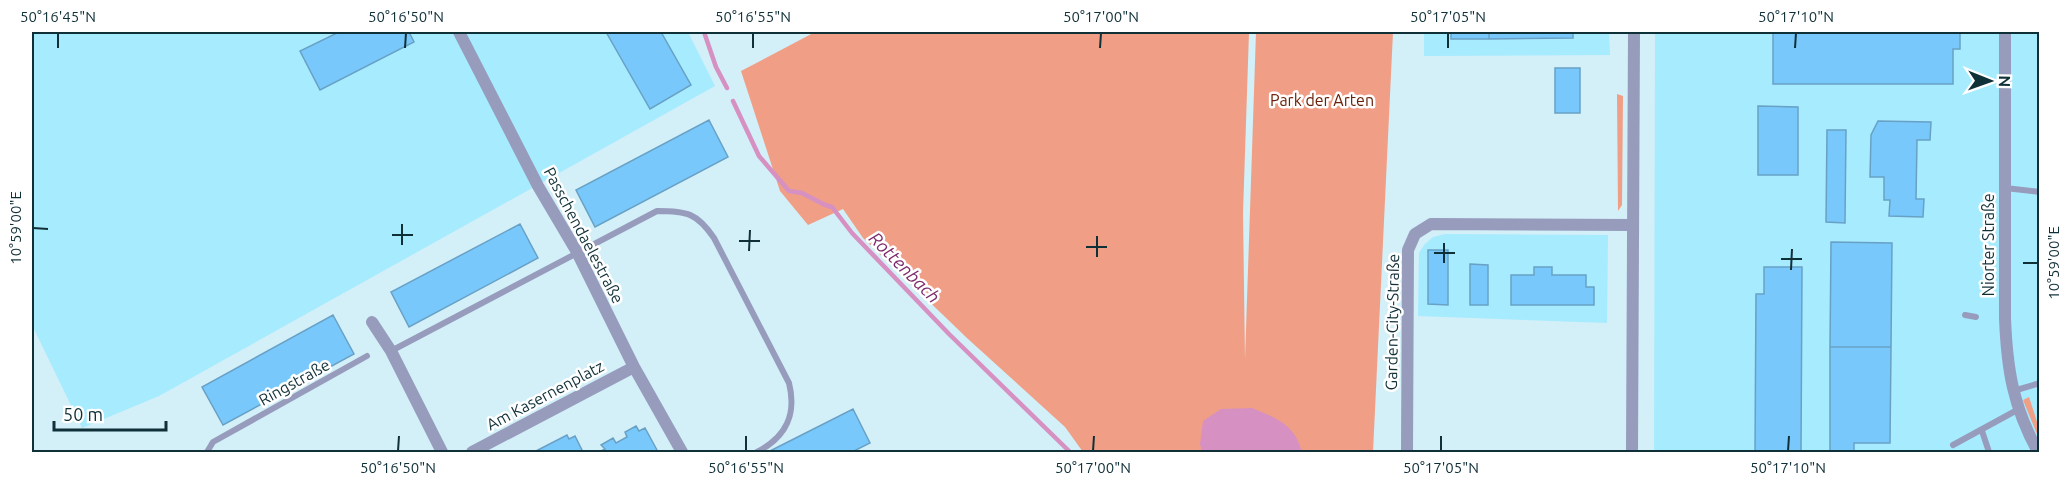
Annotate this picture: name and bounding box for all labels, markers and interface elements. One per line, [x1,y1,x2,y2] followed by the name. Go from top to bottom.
[20,8,96,25] text: 50°16'45"N
[368,8,444,25] text: 50°16'50"N
[715,8,791,25] text: 50°16'55"N
[1063,8,1139,25] text: 50°17'00"N
[1410,8,1486,25] text: 50°17'05"N
[1758,8,1834,25] text: 50°17'10"N
[1960,51,2020,111] north arrow
[1996,75,2014,87] text: N
[1270,91,1374,109] park label: Park der Arten
[540,164,628,306] street label: Passchendaelestraße
[7,191,24,265] text: 10°59'00"E
[1979,194,1997,296] street label: Niorter Straße
[2045,226,2062,300] text: 10°59'00"E
[866,228,944,306] water label: Rottenbach
[1382,254,1402,390] street label: Garden-City-Straße
[255,355,333,409] street label: Ringstraße
[483,356,607,434] street label: Am Kasernenplatz
[54,394,166,432] scale bar
[63,404,103,424] text: 50 m
[360,459,436,476] text: 50°16'50"N
[708,459,784,476] text: 50°16'55"N
[1055,459,1131,476] text: 50°17'00"N
[1403,459,1479,476] text: 50°17'05"N
[1750,459,1826,476] text: 50°17'10"N

